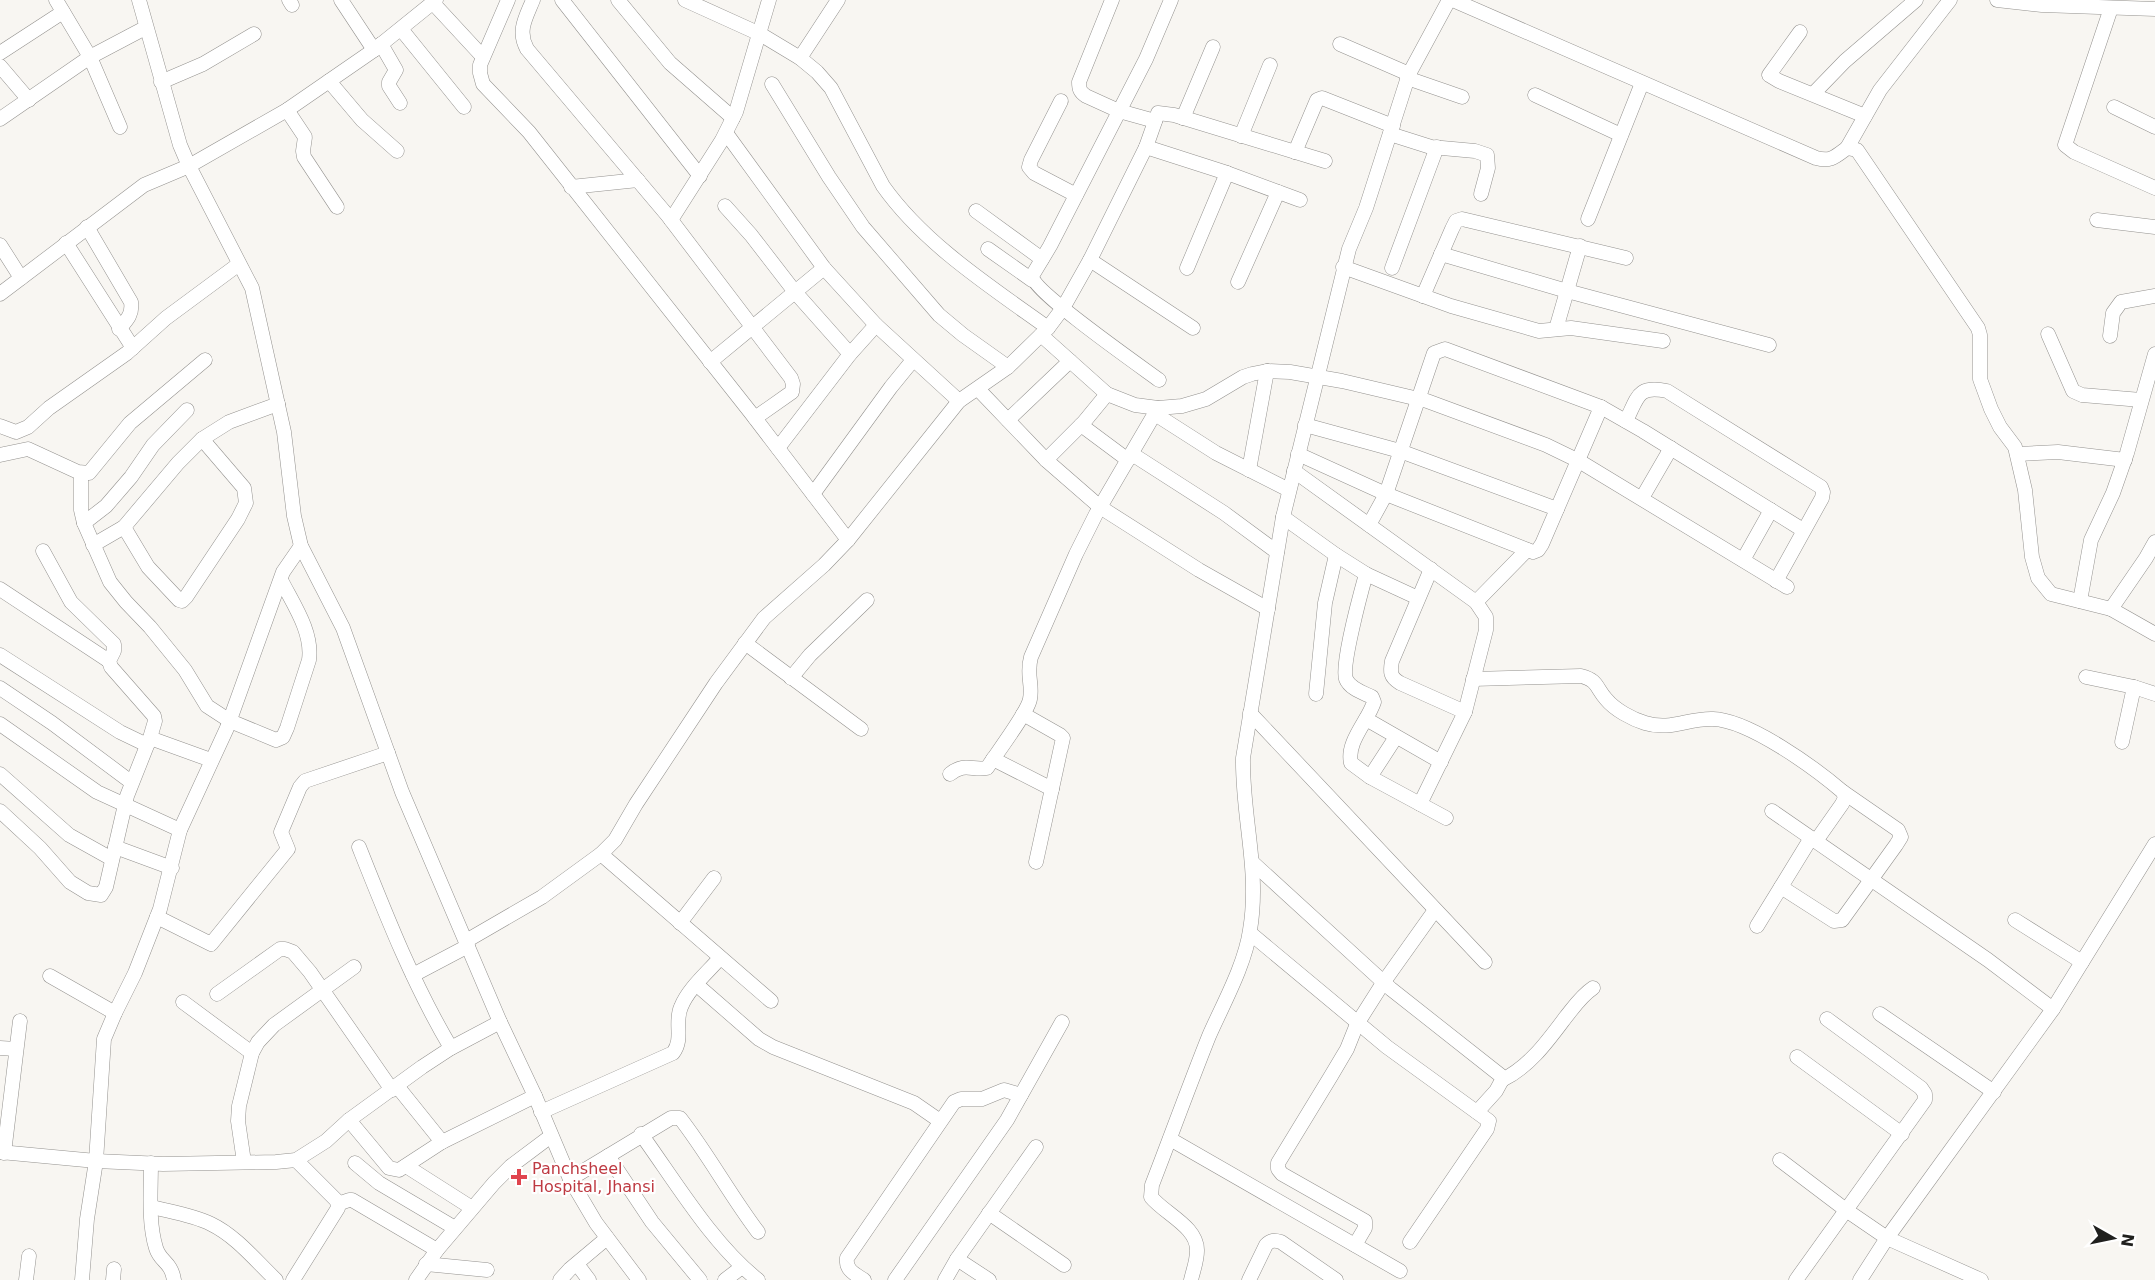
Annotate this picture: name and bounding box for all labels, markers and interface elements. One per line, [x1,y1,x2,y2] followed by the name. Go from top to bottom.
[532,1159,655,1196] place label: Panchsheel Hospital, Jhansi
[510,1168,528,1186] marker: Panchsheel Hospital, Jhansi
[2083,1208,2143,1268] north arrow
[2117,1232,2138,1248] text: N

